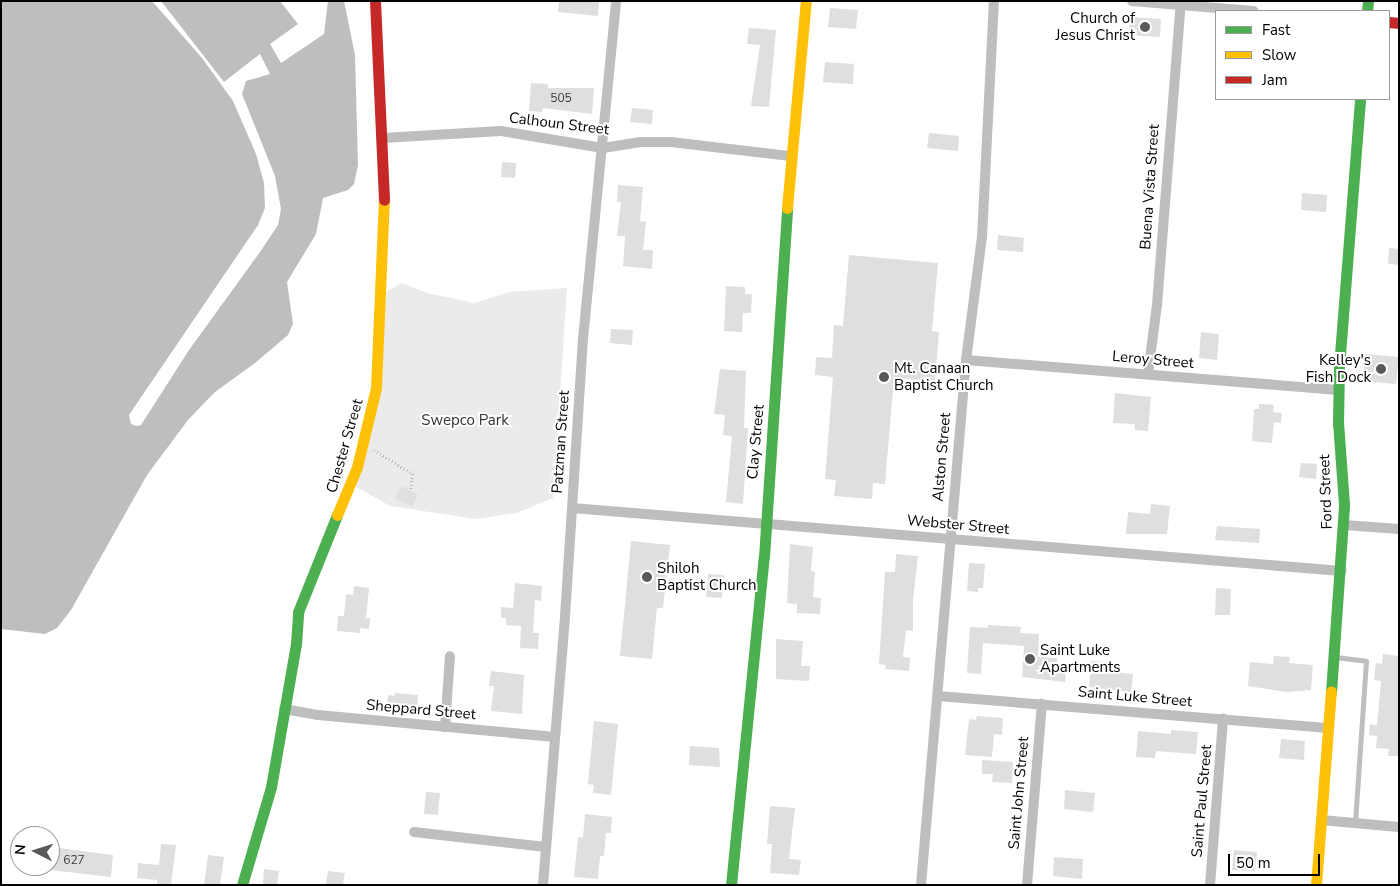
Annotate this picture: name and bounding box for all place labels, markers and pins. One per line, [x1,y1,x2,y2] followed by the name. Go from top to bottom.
[1056,9,1135,44] place label: Church of Jesus Christ
[1139,21,1151,33] marker: Church of Jesus Christ
[1306,351,1371,386] place label: Kelley's Fish Dock
[894,359,994,394] place label: Mt. Canaan Baptist Church
[1375,363,1387,375] marker: Kelley's Fish Dock
[878,371,890,383] marker: Mt. Canaan Baptist Church
[657,559,757,594] place label: Shiloh Baptist Church
[641,571,653,583] marker: Shiloh Baptist Church
[1040,641,1120,676] place label: Saint Luke Apartments
[1024,653,1036,665] marker: Saint Luke Apartments

